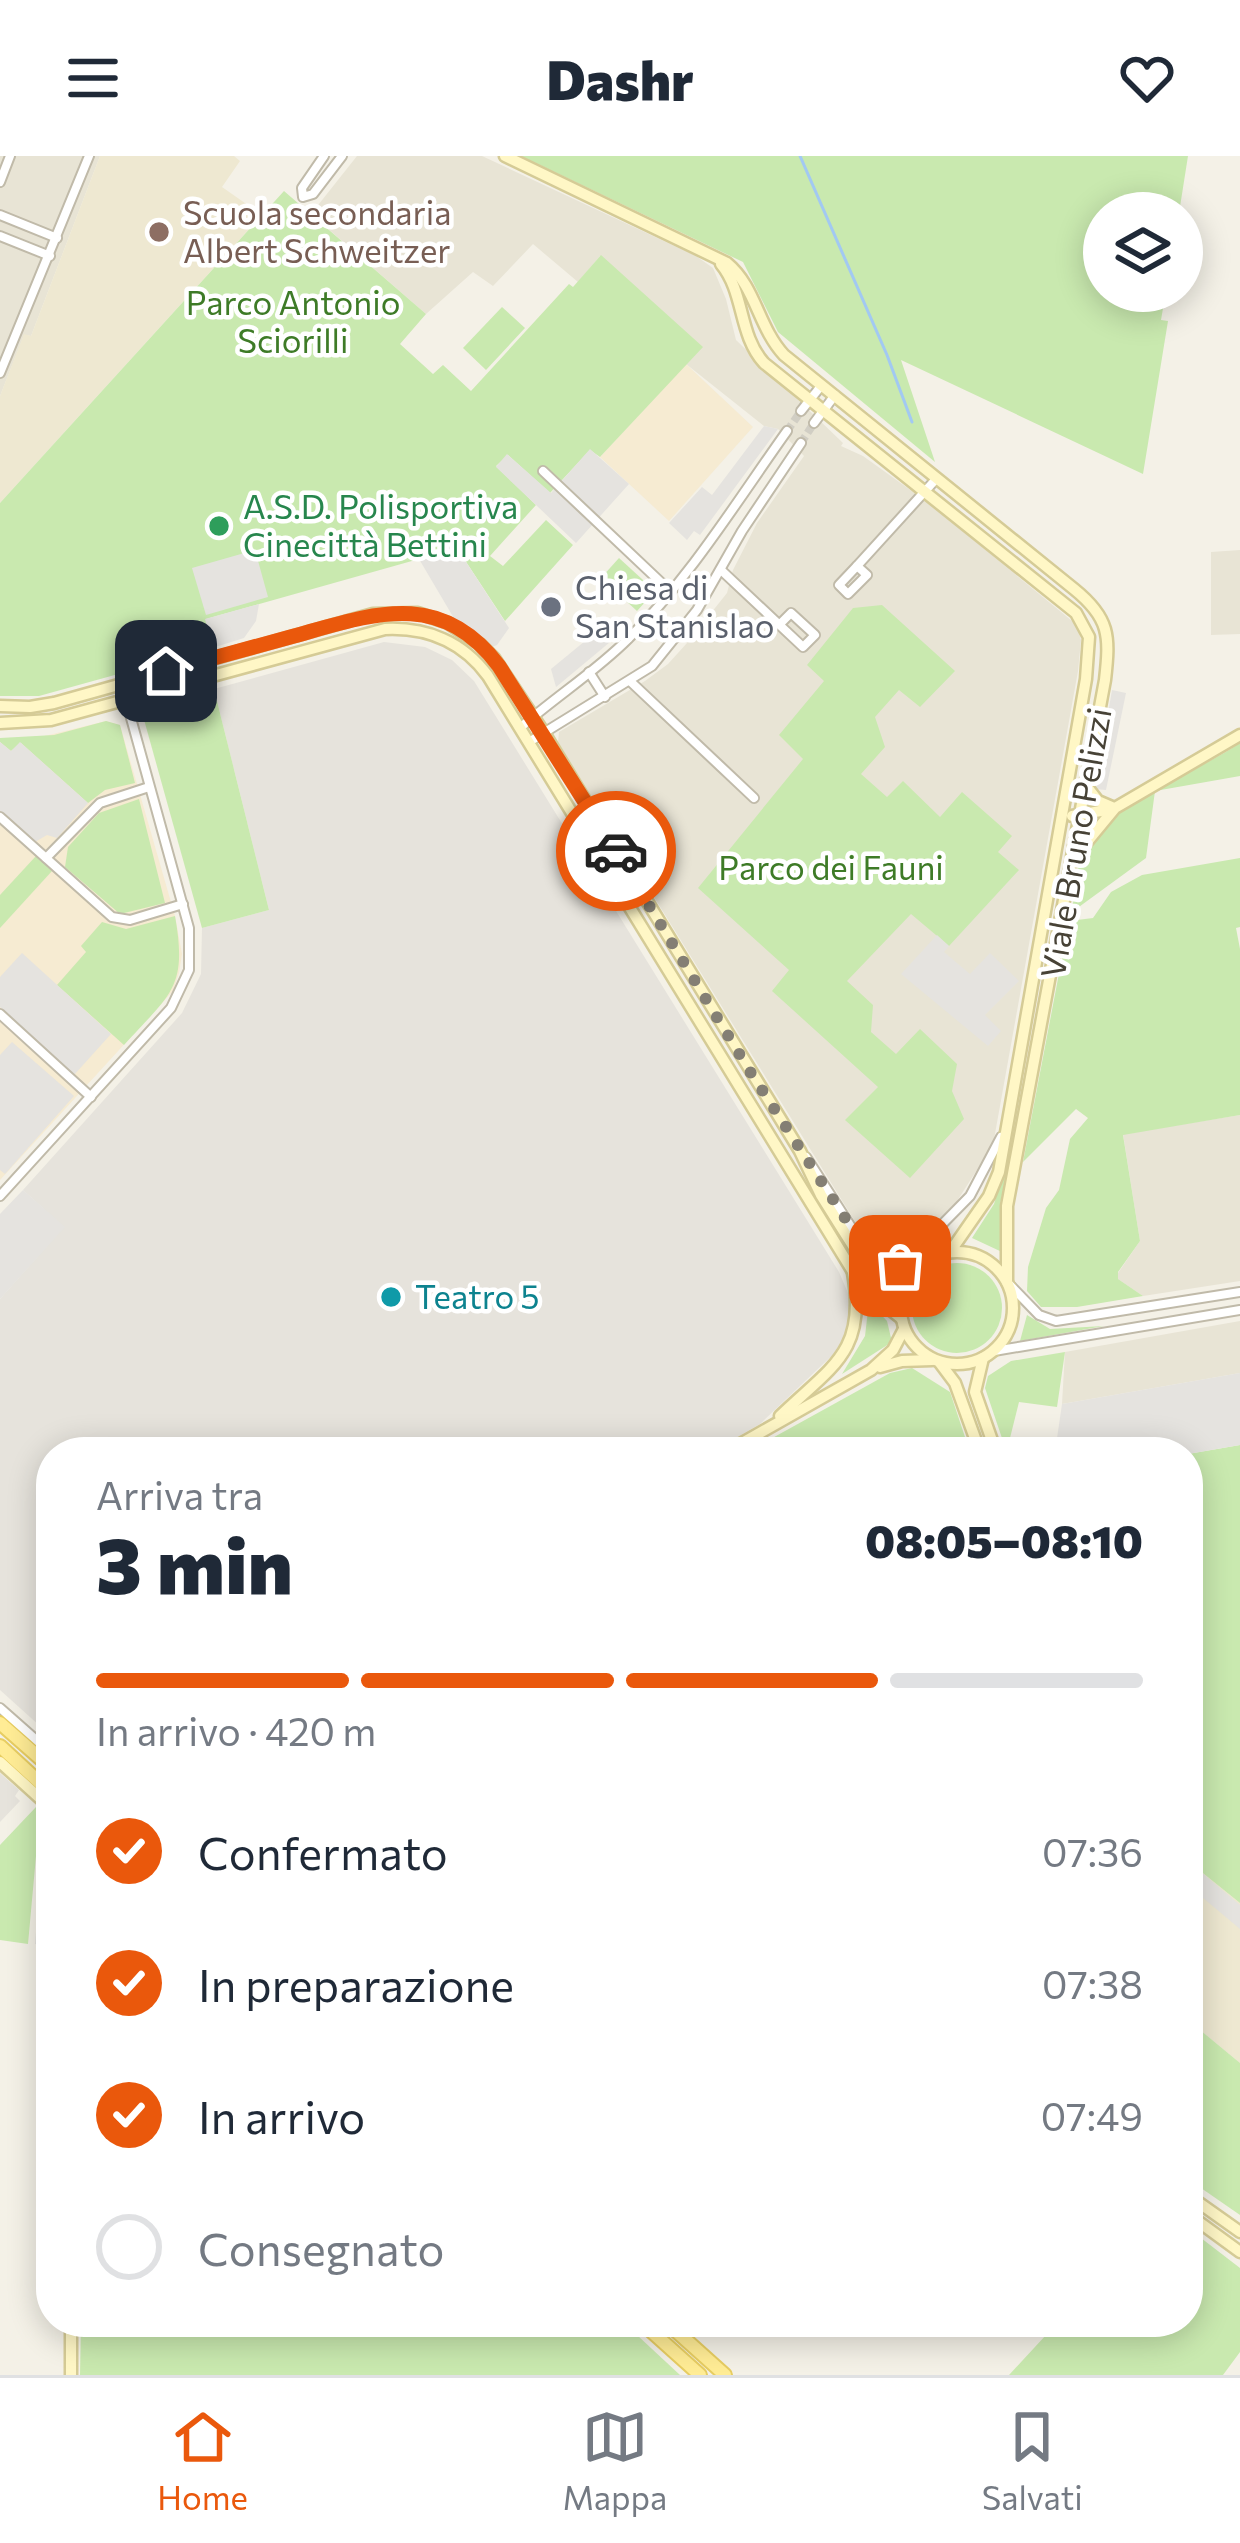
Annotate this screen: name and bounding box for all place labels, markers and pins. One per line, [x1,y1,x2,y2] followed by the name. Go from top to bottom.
[183,191,451,270] place label: Scuola secondaria Albert Schweitzer
[146,219,172,245] marker: Scuola secondaria Albert Schweitzer
[243,485,518,564] place label: A.S.D. Polisportiva Cinecittà Bettini
[206,513,232,539] marker: A.S.D. Polisportiva Cinecittà Bettini
[575,566,774,645] place label: Chiesa di San Stanislao
[538,594,564,620] marker: Chiesa di San Stanislao
[115,620,217,722] pin
[849,1215,951,1317] pin
[415,1275,539,1316] place label: Teatro 5
[378,1284,404,1310] marker: Teatro 5

